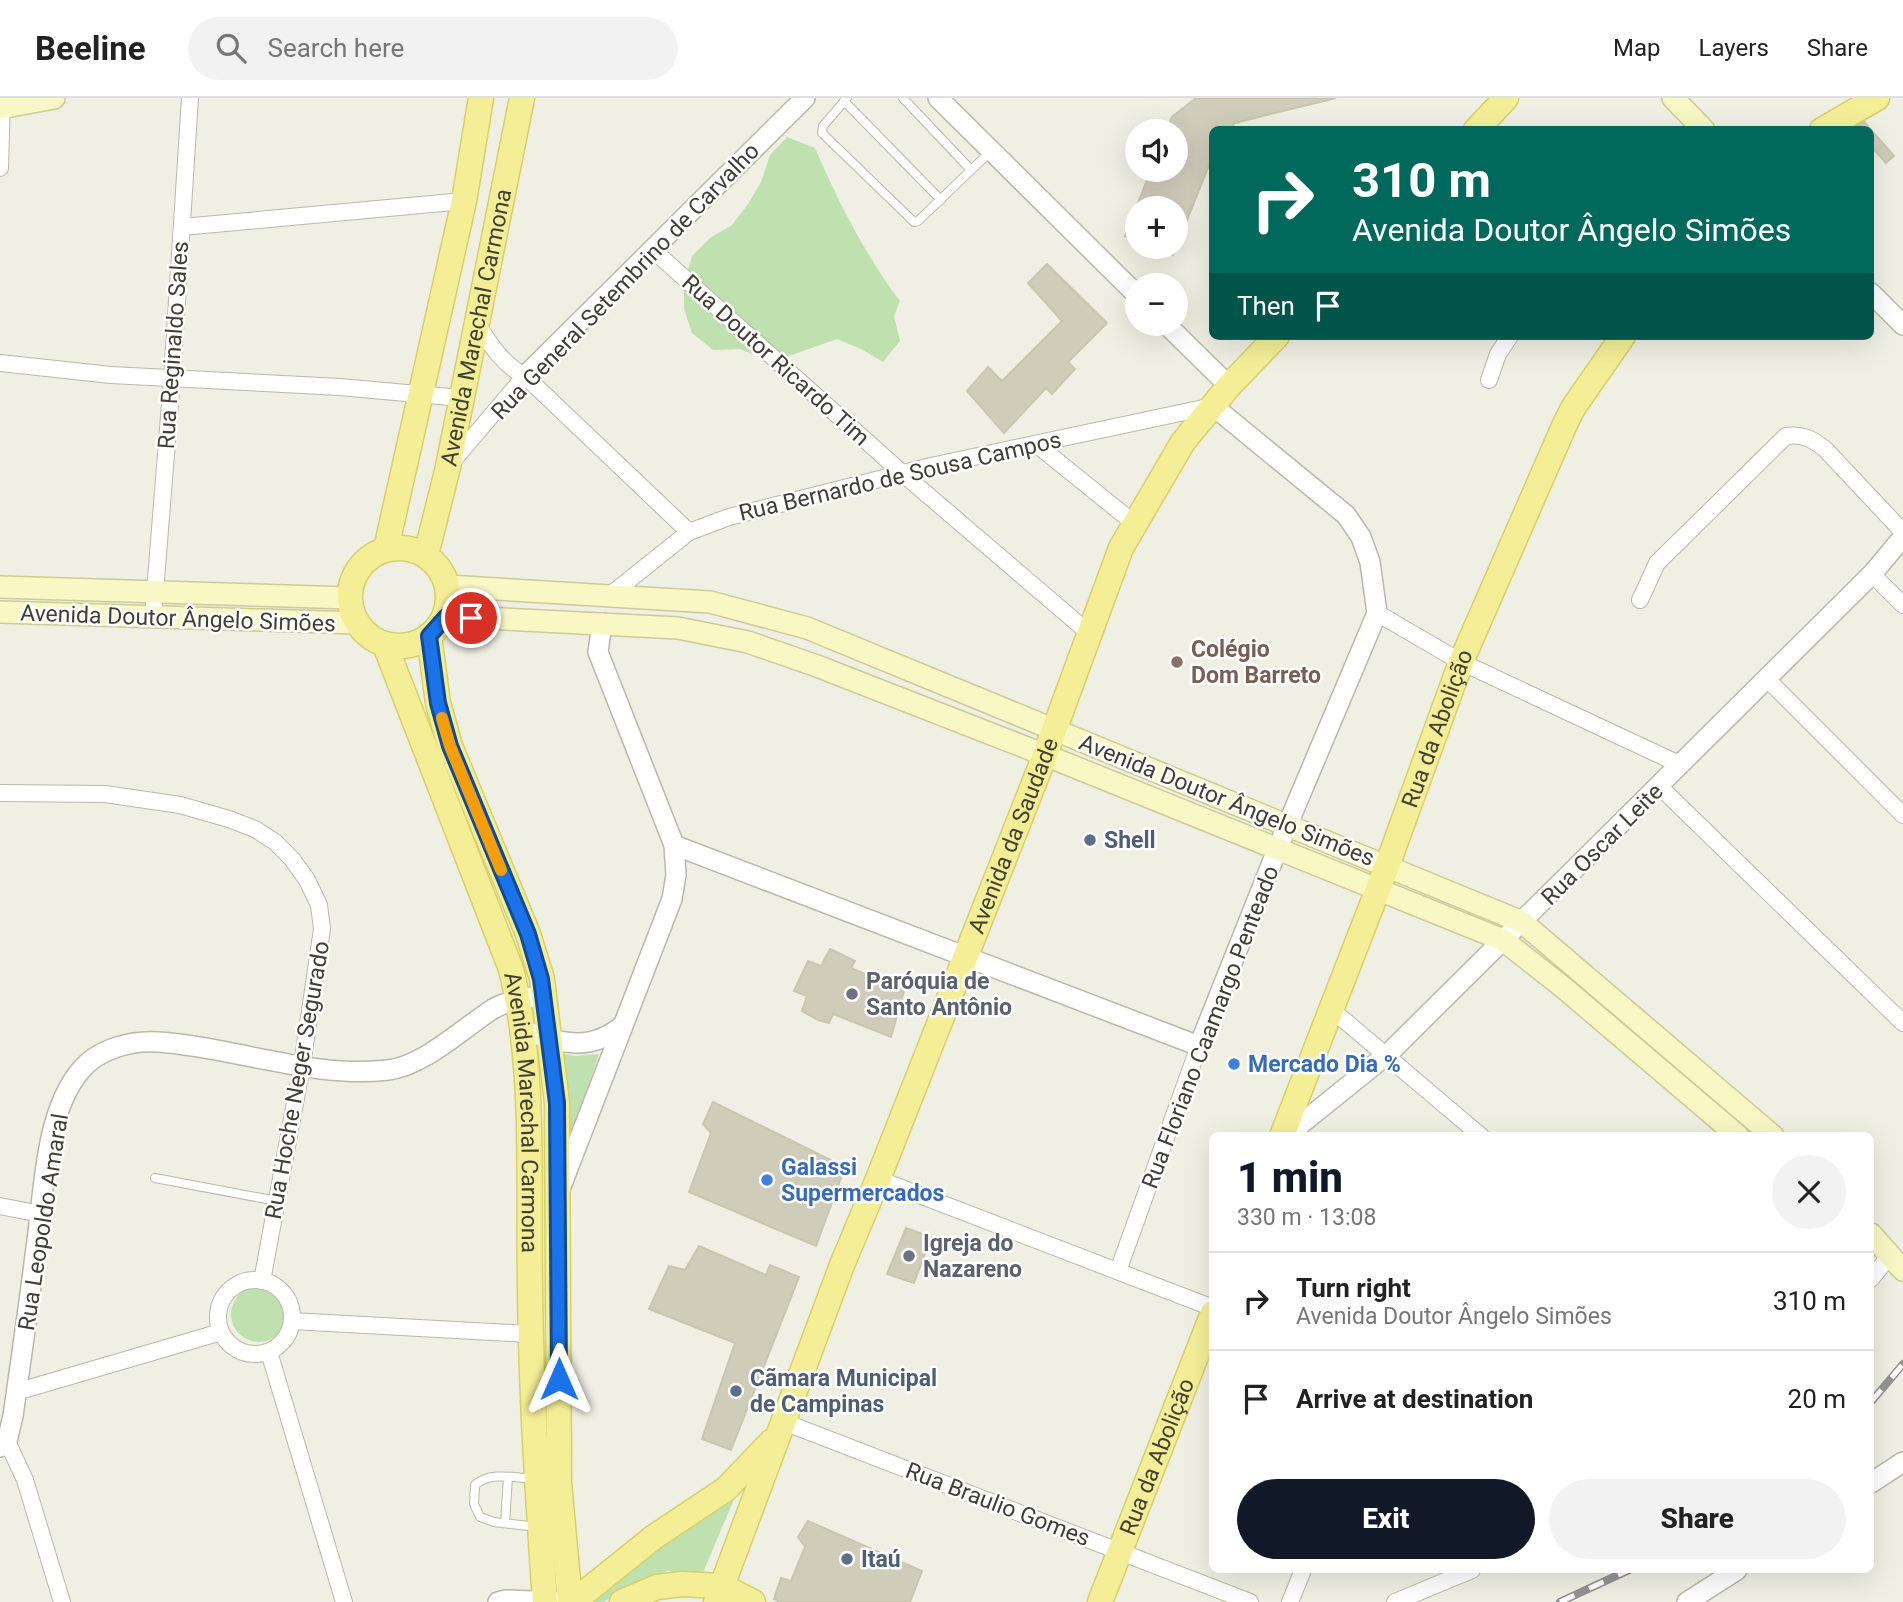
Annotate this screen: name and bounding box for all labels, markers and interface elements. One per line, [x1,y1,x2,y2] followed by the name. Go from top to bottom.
[188,17,678,80] search box
[35,29,146,68] text: Beeline
[212,29,250,67] icon: search
[268,33,404,63] text: Search here
[1613,34,1661,62] text: Map
[1699,34,1769,62] text: Layers
[1807,34,1868,62] text: Share
[1125,119,1188,336] map controls
[1125,119,1188,182] button: sound
[486,138,765,425] street label: Rua General Setembrino de Carvalho
[1352,152,1491,209] text: 310 m
[1237,154,1328,245] icon: right
[436,187,517,468] street label: Avenida Marechal Carmona
[1125,196,1188,259] button: +
[1352,211,1791,249] text: Avenida Doutor Ângelo Simões
[153,240,194,450] street label: Rua Reginaldo Sales
[676,269,875,452] street label: Rua Doutor Ricardo Tim
[1125,273,1188,336] button: −
[1309,287,1347,325] icon: arrive
[1237,291,1295,321] text: Then
[736,426,1064,527] street label: Rua Bernardo de Sousa Campos
[441,588,501,648] pin
[20,598,336,638] street label: Avenida Doutor Ângelo Simões
[452,599,490,637] icon: arrive
[1191,636,1321,689] place label: Colégio Dom Barreto
[1396,645,1479,811] street label: Rua da Abolição
[1169,654,1185,670] marker: Colégio Dom Barreto
[1075,728,1379,872] street label: Avenida Doutor Ângelo Simões
[963,734,1064,938] street label: Avenida da Saudade
[1536,778,1669,911] street label: Rua Oscar Leite
[1104,827,1156,854] place label: Shell
[1082,832,1098,848] marker: Shell
[1136,862,1285,1192] street label: Rua Floriano Caamargo Penteado
[260,939,335,1221] street label: Rua Hoche Neger Segurado
[866,968,1012,1021] place label: Paróquia de Santo Antônio
[498,969,543,1253] street label: Avenida Marechal Carmona
[844,986,860,1002] marker: Paróquia de Santo Antônio
[1248,1051,1401,1078] place label: Mercado Dia %
[1226,1056,1242,1072] marker: Mercado Dia %
[13,1112,74,1333] street label: Rua Leopoldo Amaral
[1237,1153,1343,1202] text: 1 min
[781,1154,944,1207] place label: Galassi Supermercados
[1772,1155,1846,1229] button: close
[759,1172,775,1188] marker: Galassi Supermercados
[1237,1204,1376,1231] text: 330 m · 13:08
[923,1230,1022,1283] place label: Igreja do Nazareno
[901,1248,917,1264] marker: Igreja do Nazareno
[1296,1273,1411,1303] text: Turn right
[1237,1282,1275,1320] icon: right
[1773,1286,1846,1316] text: 310 m
[1296,1303,1612,1330] text: Avenida Doutor Ângelo Simões
[522,1342,596,1416] position arrow
[750,1365,937,1418] place label: Cãmara Municipal de Campinas
[1114,1375,1200,1539] street label: Rua da Abolição
[1237,1380,1275,1418] icon: arrive
[728,1383,744,1399] marker: Cãmara Municipal de Campinas
[1296,1384,1533,1414] text: Arrive at destination
[1788,1384,1846,1414] text: 20 m
[902,1457,1094,1552] street label: Rua Braulio Gomes
[1237,1479,1535,1559] button: Exit
[1549,1479,1846,1559] button: Share
[861,1546,901,1573] place label: Itaú
[839,1551,855,1567] marker: Itaú

